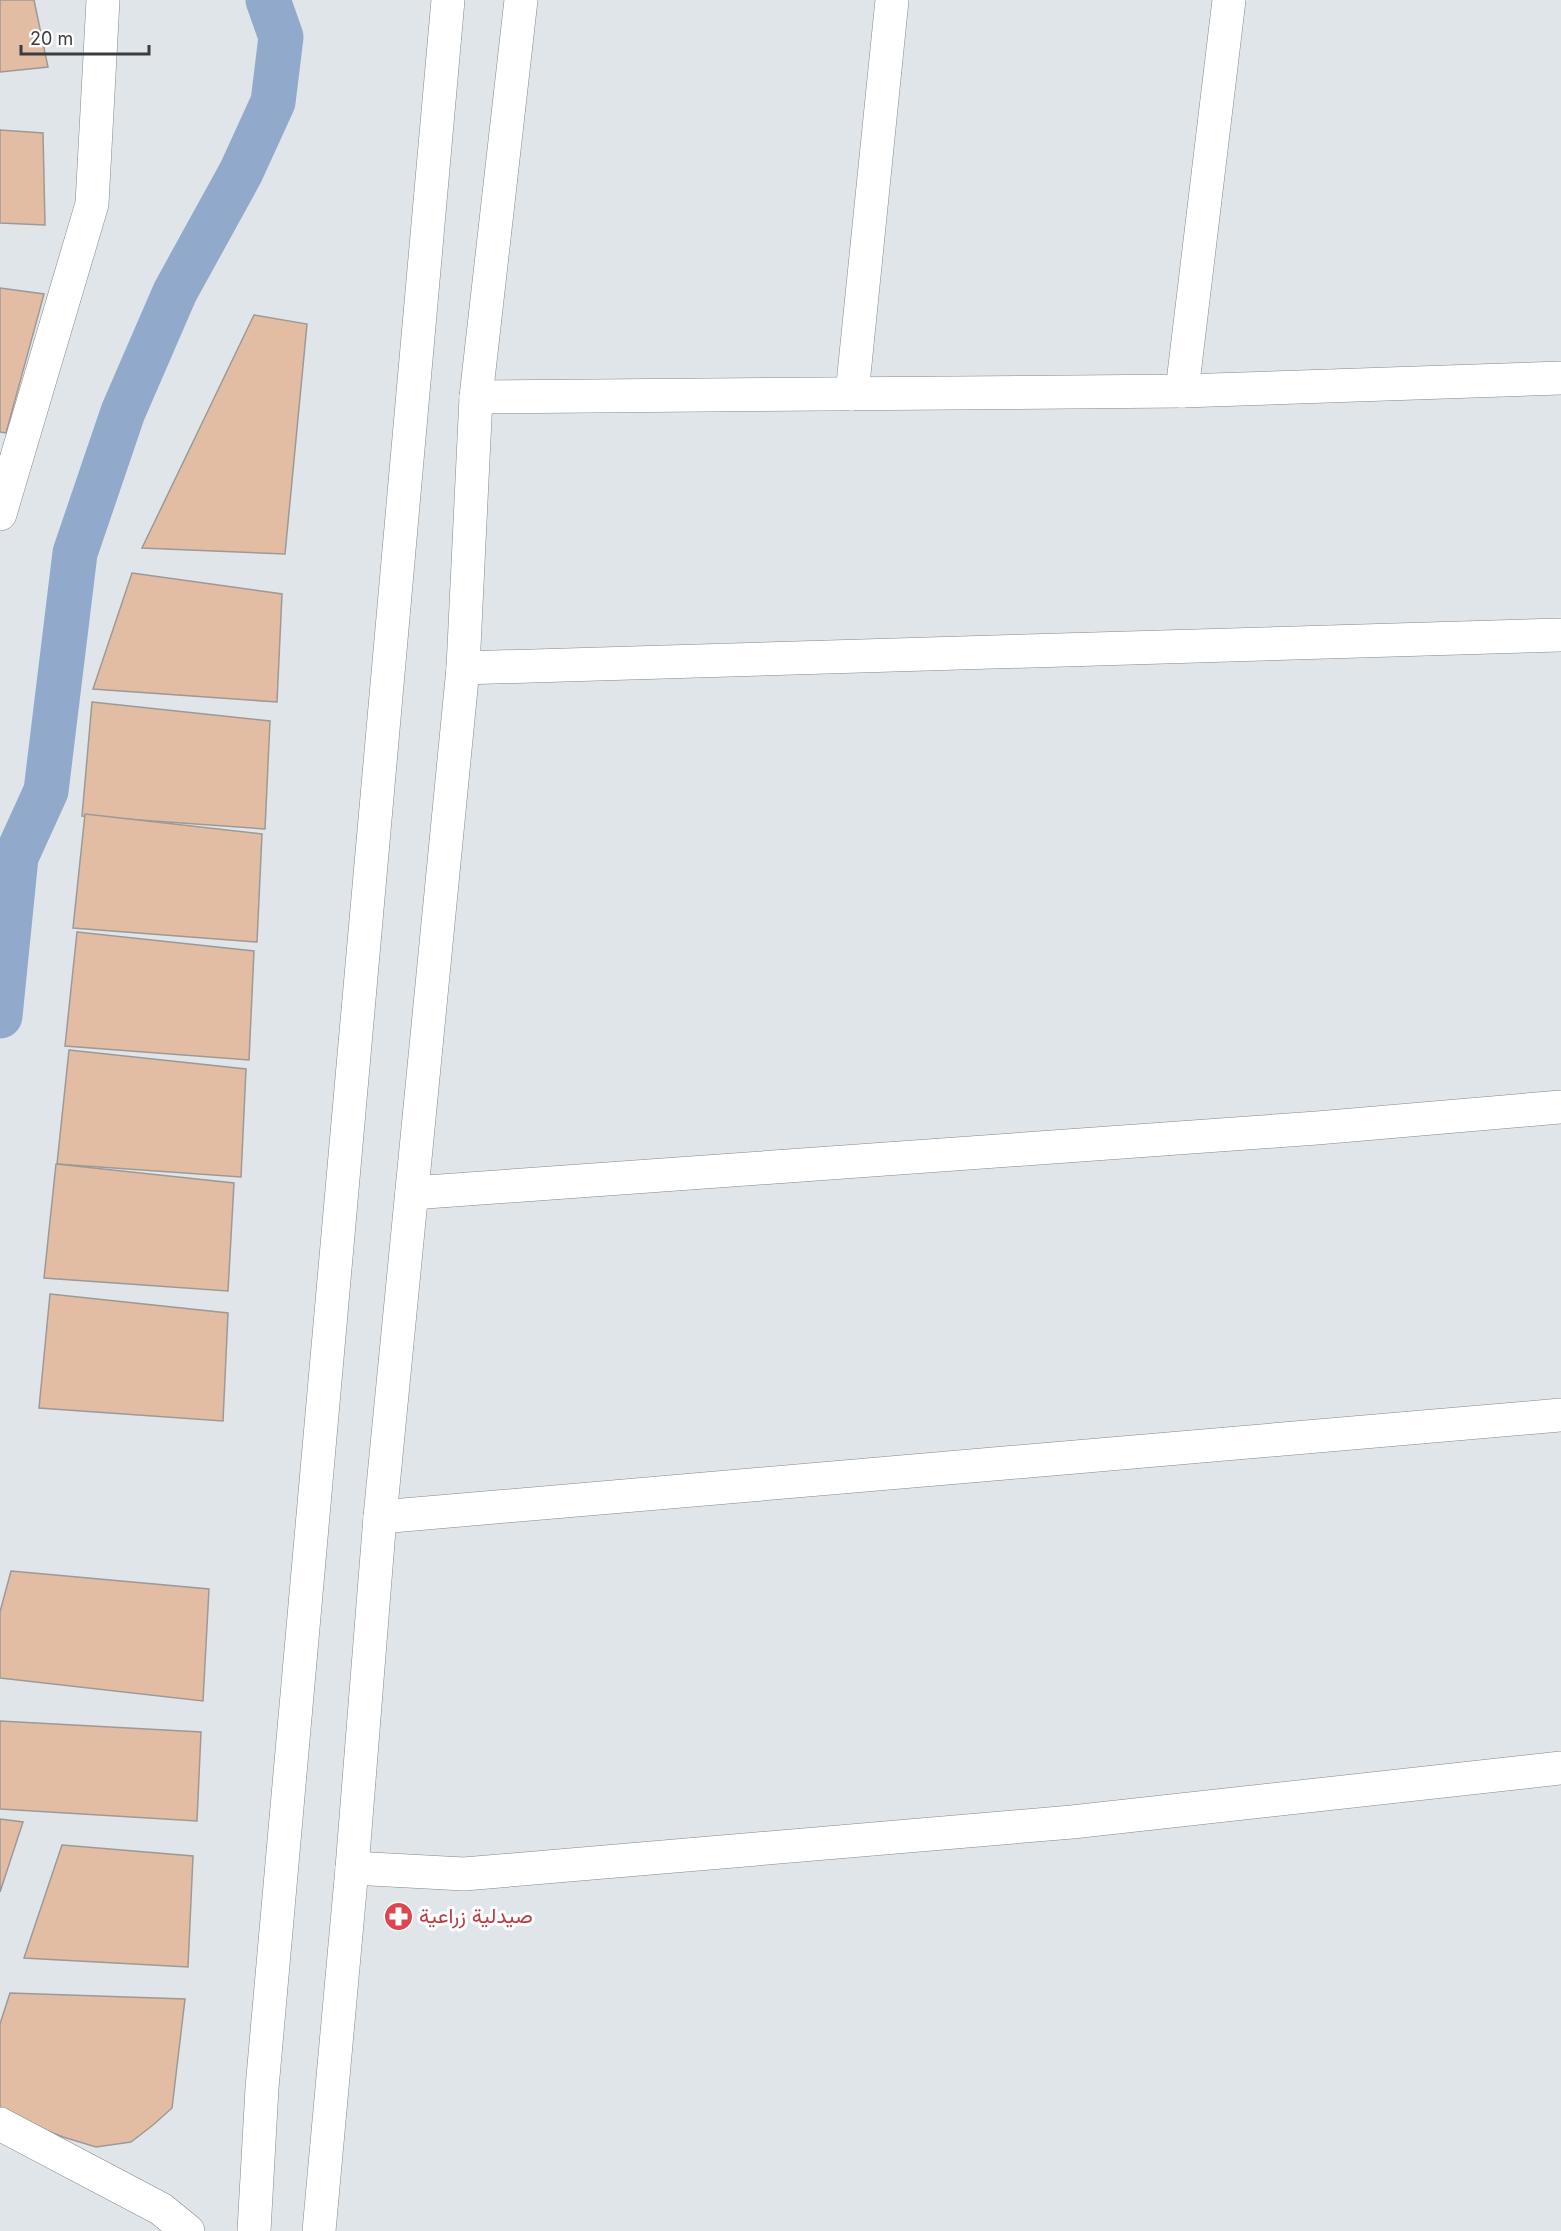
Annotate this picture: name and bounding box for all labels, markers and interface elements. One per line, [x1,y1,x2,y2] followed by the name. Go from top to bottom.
[21,18,148,56] scale bar
[30,28,73,49] text: 20 m
[382,1900,414,1932] pharmacy icon: صيدلية زراعية
[419,1903,533,1929] place label: صيدلية زراعية

